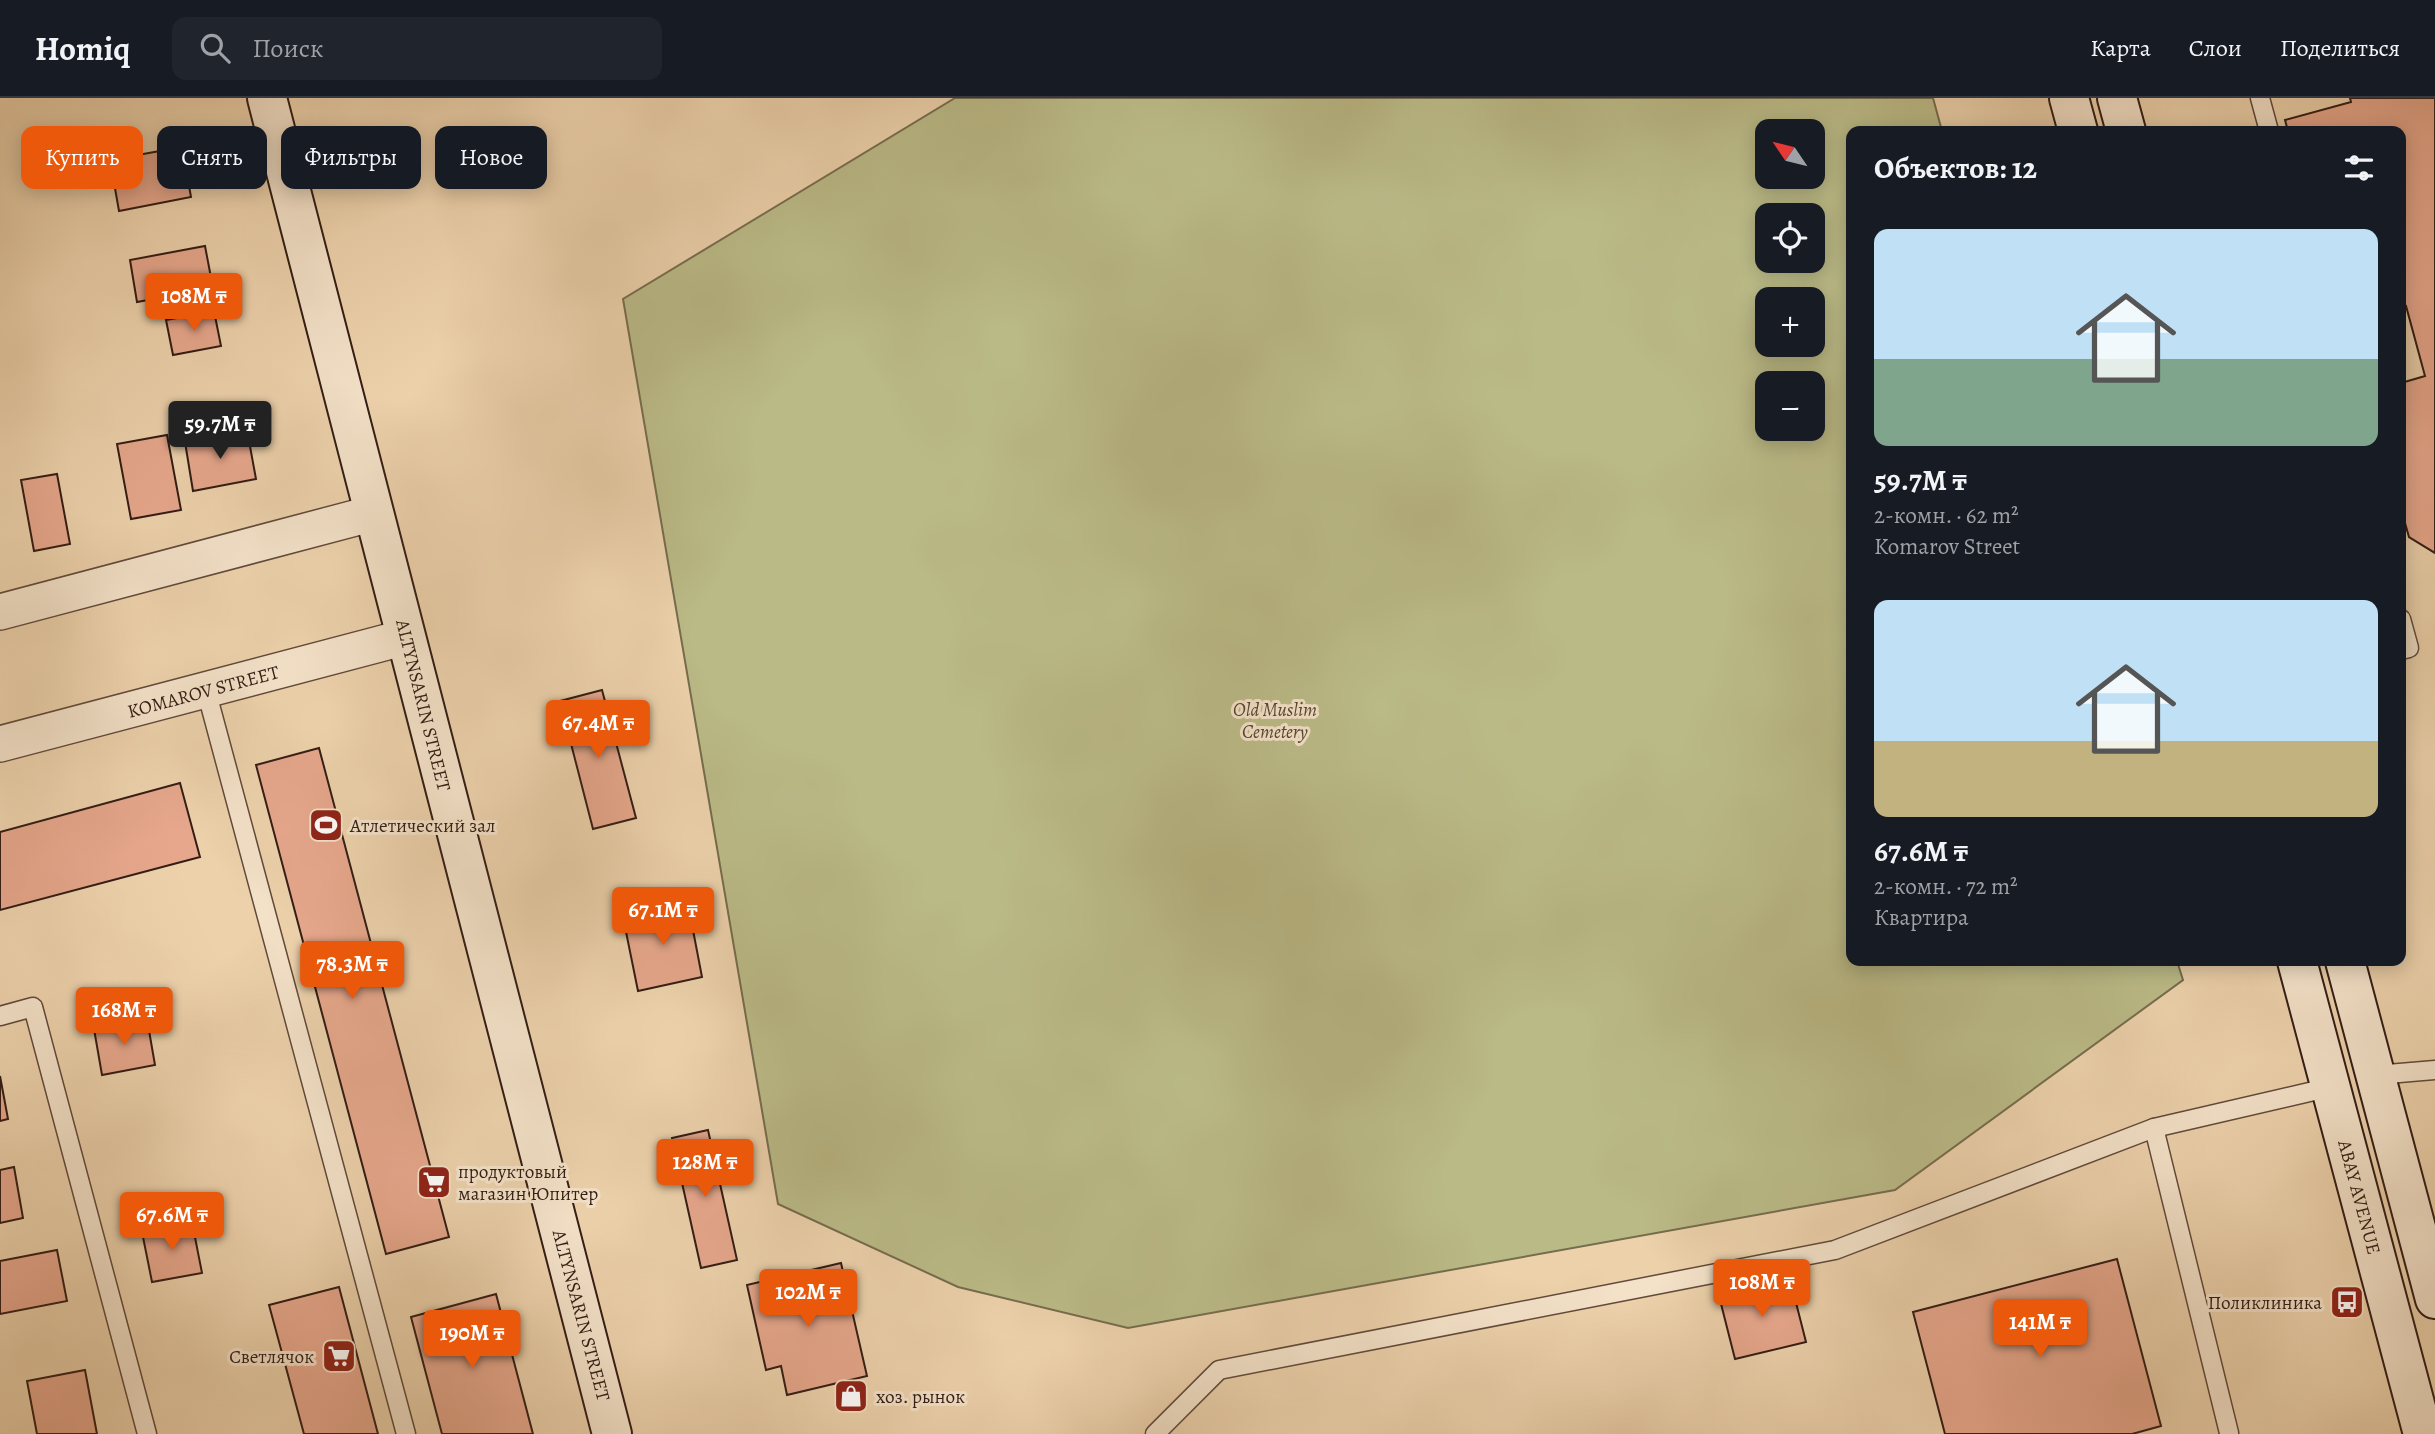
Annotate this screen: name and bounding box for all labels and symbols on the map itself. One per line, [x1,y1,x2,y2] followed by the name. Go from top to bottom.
[1755,119,1825,189] north arrow
[137,274,251,333] pin: 108M ₸
[155,402,285,461] pin: 59.7M ₸
[389,616,457,794] street label: ALTYNSARIN STREET
[124,659,283,725] street label: KOMAROV STREET
[1233,697,1317,745] park label: Old Muslim Cemetery
[533,700,663,760] pin: 67.4M ₸
[307,806,345,844] sports icon: Атлетический зал
[349,813,495,839] place label: Атлетический зал
[598,888,728,947] pin: 67.1M ₸
[287,942,417,1001] pin: 78.3M ₸
[67,988,181,1047] pin: 168M ₸
[2331,1136,2387,1257] street label: ABAY AVENUE
[648,1140,762,1199] pin: 128M ₸
[458,1159,598,1207] place label: продуктовый магазин Юпитер
[415,1163,453,1201] supermarket icon: продуктовый магазин Юпитер
[107,1192,237,1252] pin: 67.6M ₸
[545,1226,617,1404] street label: ALTYNSARIN STREET
[1705,1260,1819,1319] pin: 108M ₸
[751,1270,865,1329] pin: 102M ₸
[2328,1283,2366,1321] bus stop icon: Поликлиника
[2208,1290,2322,1316] place label: Поликлиника
[1983,1300,2097,1359] pin: 141M ₸
[415,1310,529,1370] pin: 190M ₸
[320,1337,358,1375] supermarket icon: Светлячок
[229,1344,314,1370] place label: Светлячок
[832,1377,870,1415] shop icon: хоз. рынок
[876,1384,965,1410] place label: хоз. рынок

